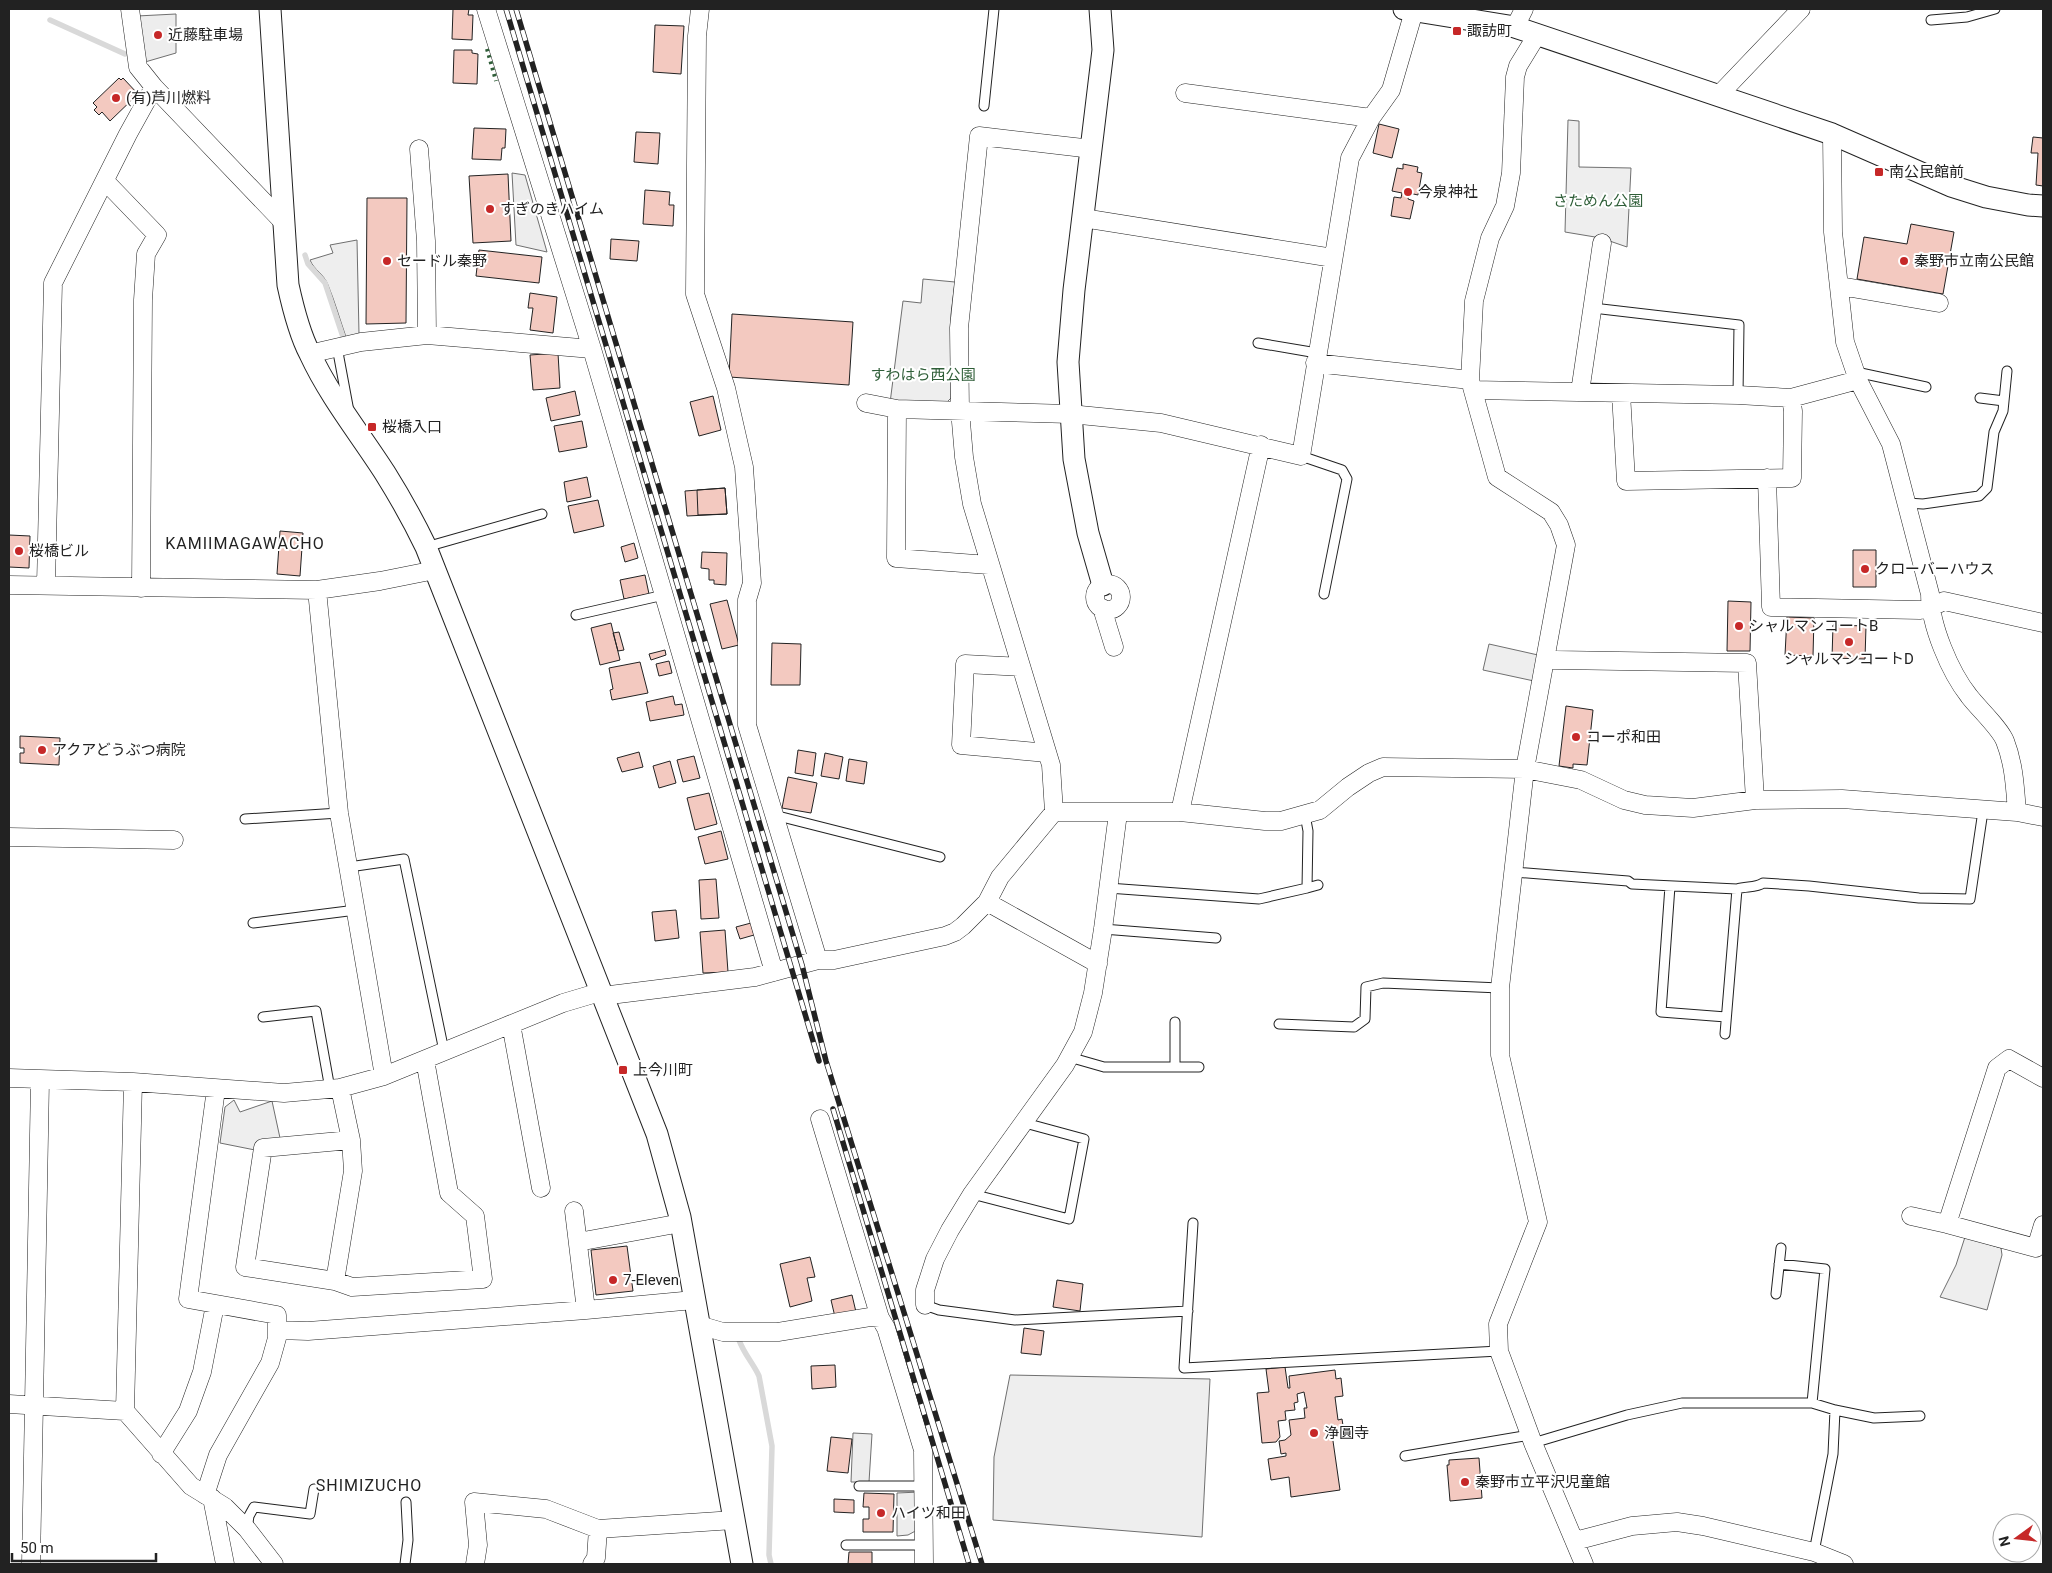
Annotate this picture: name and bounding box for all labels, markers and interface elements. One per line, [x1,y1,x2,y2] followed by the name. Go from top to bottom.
[1467,22,1512,40] place label: 諏訪町
[1451,25,1463,37] marker: 諏訪町
[168,26,243,44] place label: 近藤駐車場
[152,29,164,41] marker: 近藤駐車場
[126,89,211,107] place label: (有)芦川燃料
[110,92,122,104] marker: (有)芦川燃料
[1889,163,1964,181] place label: 南公民館前
[1873,166,1885,178] marker: 南公民館前
[1418,183,1478,201] place label: 今泉神社
[1402,186,1414,198] marker: 今泉神社
[1553,192,1643,210] park label: さためん公園
[500,200,604,218] place label: すぎのきハイム
[484,203,496,215] marker: すぎのきハイム
[397,252,487,270] place label: セードル秦野
[1914,252,2034,270] place label: 秦野市立南公民館
[381,255,393,267] marker: セードル秦野
[1898,255,1910,267] marker: 秦野市立南公民館
[870,366,976,384] park label: すわはら西公園
[382,418,442,436] place label: 桜橋入口
[366,421,378,433] marker: 桜橋入口
[165,534,325,553] district label: KAMIIMAGAWACHO
[29,542,89,560] place label: 桜橋ビル
[13,545,25,557] marker: 桜橋ビル
[1875,560,1995,578] place label: クローバーハウス
[1859,563,1871,575] marker: クローバーハウス
[1749,617,1878,635] place label: シャルマンコートB
[1733,620,1745,632] marker: シャルマンコートB
[1843,636,1855,648] marker: シャルマンコートD
[1784,650,1914,668] place label: シャルマンコートD
[1586,728,1661,746] place label: コーポ和田
[1570,731,1582,743] marker: コーポ和田
[52,741,186,759] place label: アクアどうぶつ病院
[36,744,48,756] marker: アクアどうぶつ病院
[633,1061,693,1079] place label: 上今川町
[617,1064,629,1076] marker: 上今川町
[623,1271,679,1289] place label: 7-Eleven
[607,1274,619,1286] marker: 7-Eleven
[1324,1424,1369,1442] place label: 浄圓寺
[1308,1427,1320,1439] marker: 浄圓寺
[1475,1473,1610,1491] place label: 秦野市立平沢児童館
[316,1476,422,1495] district label: SHIMIZUCHO
[1459,1476,1471,1488] marker: 秦野市立平沢児童館
[891,1504,966,1522] place label: ハイツ和田
[875,1507,887,1519] marker: ハイツ和田
[1992,1513,2042,1563] north arrow
[12,1530,156,1562] scale bar
[1995,1535,2013,1548] text: N
[20,1539,54,1557] text: 50 m

